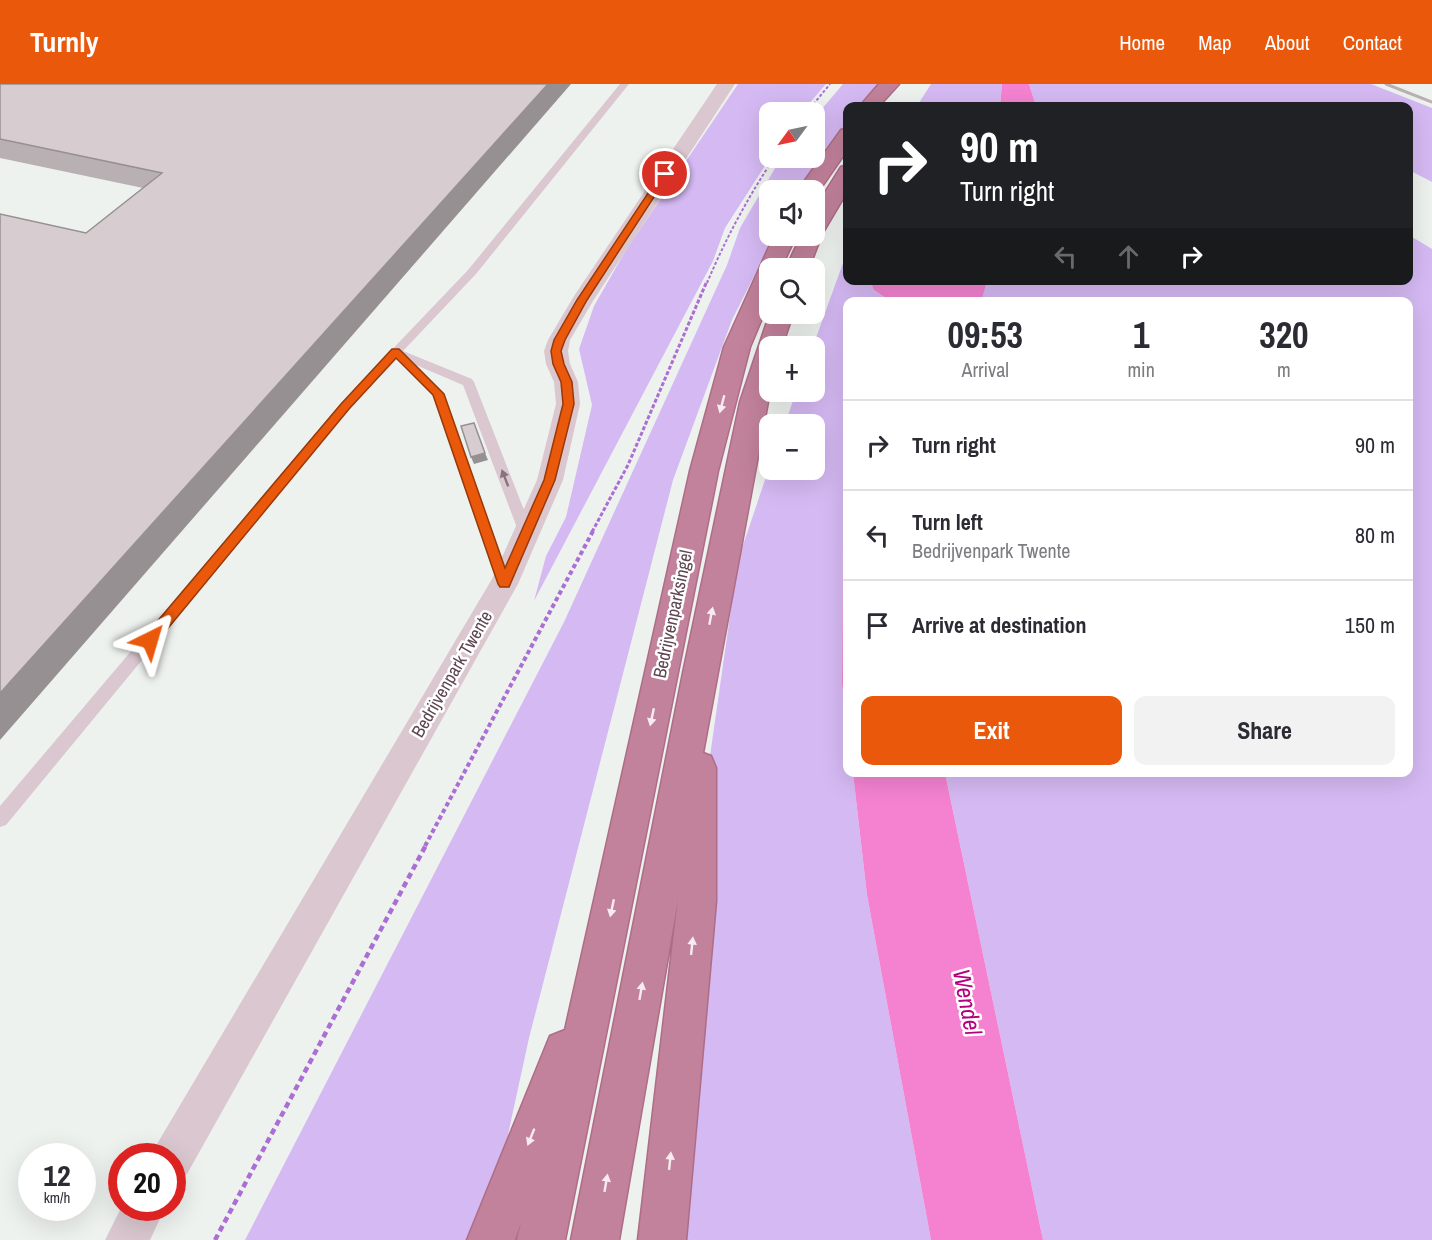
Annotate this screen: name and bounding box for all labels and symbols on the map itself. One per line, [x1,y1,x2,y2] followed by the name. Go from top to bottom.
[759,102,825,168] north arrow
[639,148,690,199] pin
[716,395,726,413] one-way arrow
[500,469,509,487] one-way arrow
[647,547,698,680] street label: Bedrijvenparksingel
[405,606,498,742] street label: Bedrijvenpark Twente
[707,606,716,625] one-way arrow
[118,608,182,672] position arrow
[647,708,656,727] one-way arrow
[606,898,616,917] one-way arrow
[687,936,697,955] one-way arrow
[946,966,990,1038] water label: Wendel
[637,981,646,1000] one-way arrow
[526,1129,536,1147] one-way arrow
[108,1143,186,1221] speed limit sign: 20
[665,1151,675,1170] one-way arrow
[602,1173,611,1192] one-way arrow

